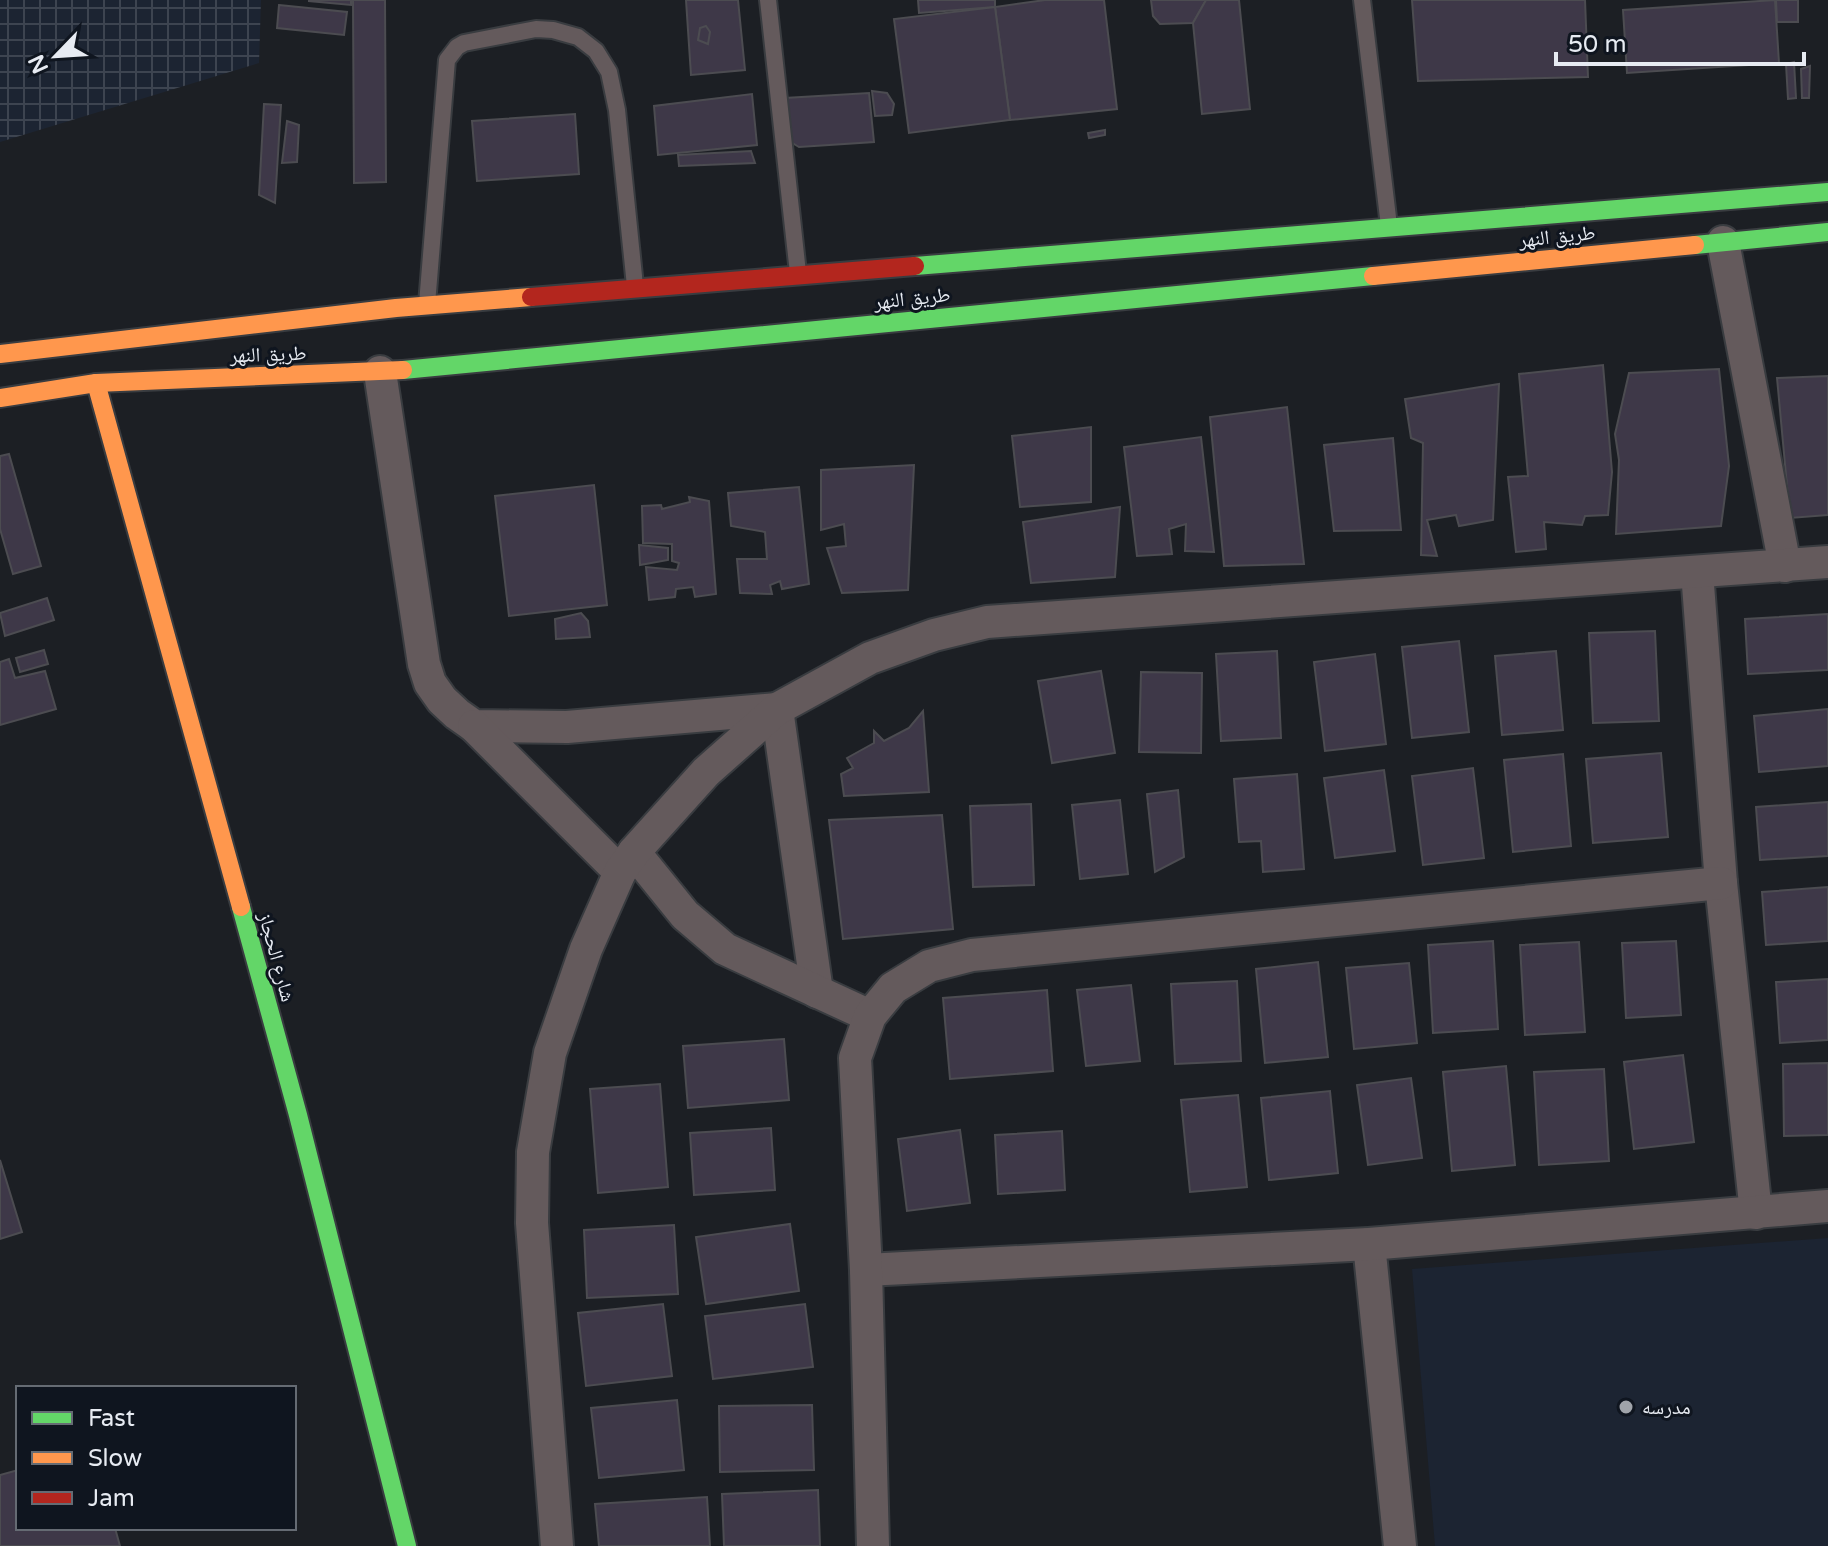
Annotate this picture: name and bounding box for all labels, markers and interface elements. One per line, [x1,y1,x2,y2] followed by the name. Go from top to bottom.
[16,16,96,96] north arrow
[1556,16,1804,66] scale bar
[1568,30,1626,59] text: 50 m
[23,51,54,78] text: N
[1517,221,1597,253] street label: طريق النهر
[872,283,952,315] street label: طريق النهر
[228,342,307,368] street label: طريق النهر
[252,909,299,1005] street label: شارع الحجاز
[16,1386,296,1530] legend
[1642,1396,1691,1420] place label: مدرسه
[1617,1398,1635,1416] marker: مدرسه
[88,1404,135,1433] text: Fast
[88,1444,142,1473] text: Slow
[88,1484,135,1513] text: Jam

